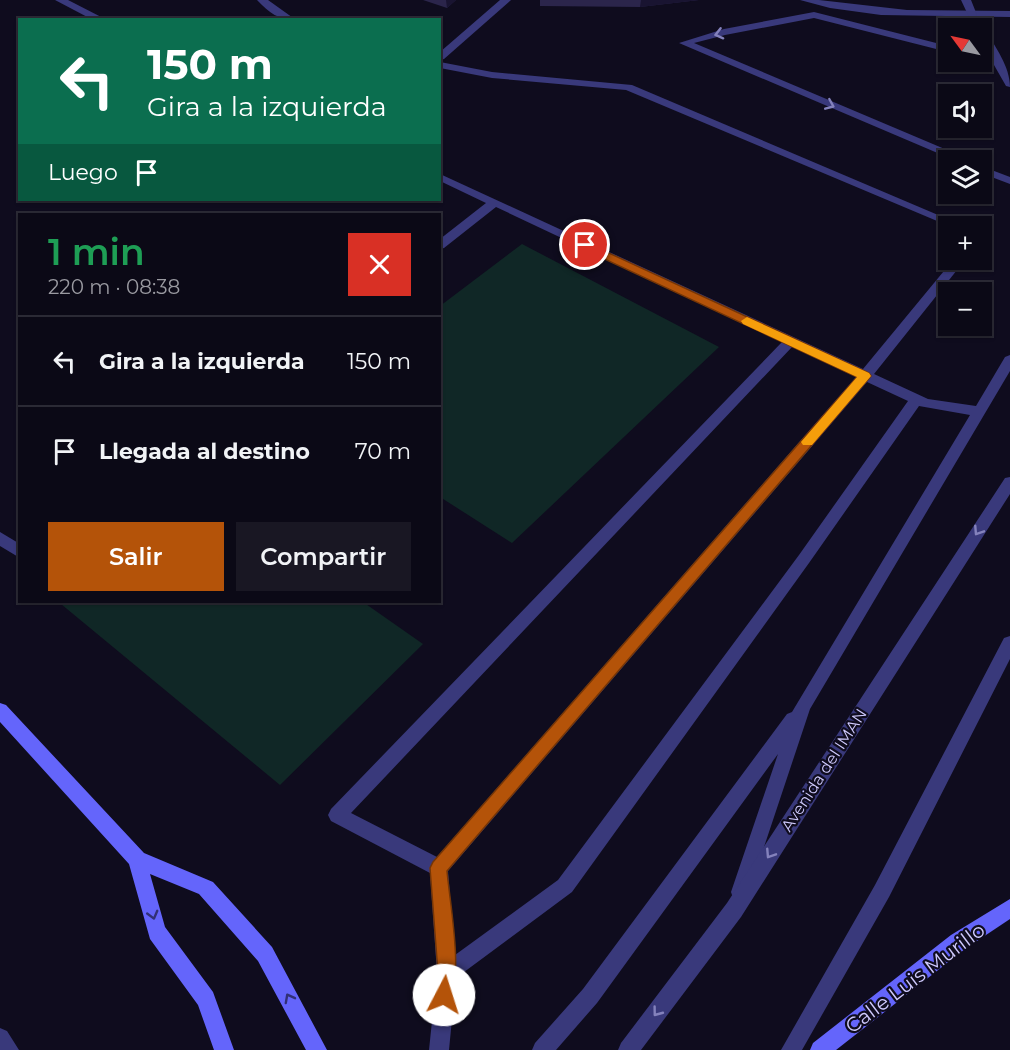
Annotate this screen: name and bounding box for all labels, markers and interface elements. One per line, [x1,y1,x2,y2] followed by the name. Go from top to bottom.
[938,18,992,72] north arrow
[938,18,992,336] map controls
[715,26,725,39] one-way arrow
[147,38,273,90] text: 150 m
[48,42,126,120] icon: left
[938,84,992,138] button: sound
[147,90,387,123] text: Gira a la izquierda
[823,98,834,110] one-way arrow
[938,150,992,204] button: layers
[130,156,163,189] icon: arrive
[48,159,118,186] text: Luego
[938,216,992,270] button: +
[559,219,610,270] pin
[568,228,601,261] icon: arrive
[48,230,145,274] text: 1 min
[348,233,411,296] button: close
[48,275,180,299] text: 220 m · 08:38
[938,282,992,336] button: −
[48,345,81,378] icon: left
[99,348,305,375] text: Gira a la izquierda
[347,348,411,375] text: 150 m
[48,435,81,468] icon: arrive
[99,438,310,465] text: Llegada al destino
[355,438,411,465] text: 70 m
[48,522,224,591] button: Salir
[236,522,411,591] button: Compartir
[975,525,986,536] one-way arrow
[777,705,871,835] street label: Avenida del IMAN
[766,847,777,858] one-way arrow
[145,910,158,920] one-way arrow
[841,918,989,1038] street label: Calle Luis Murillo
[412,963,476,1027] position arrow
[285,994,296,1005] one-way arrow
[653,1006,664,1017] one-way arrow

